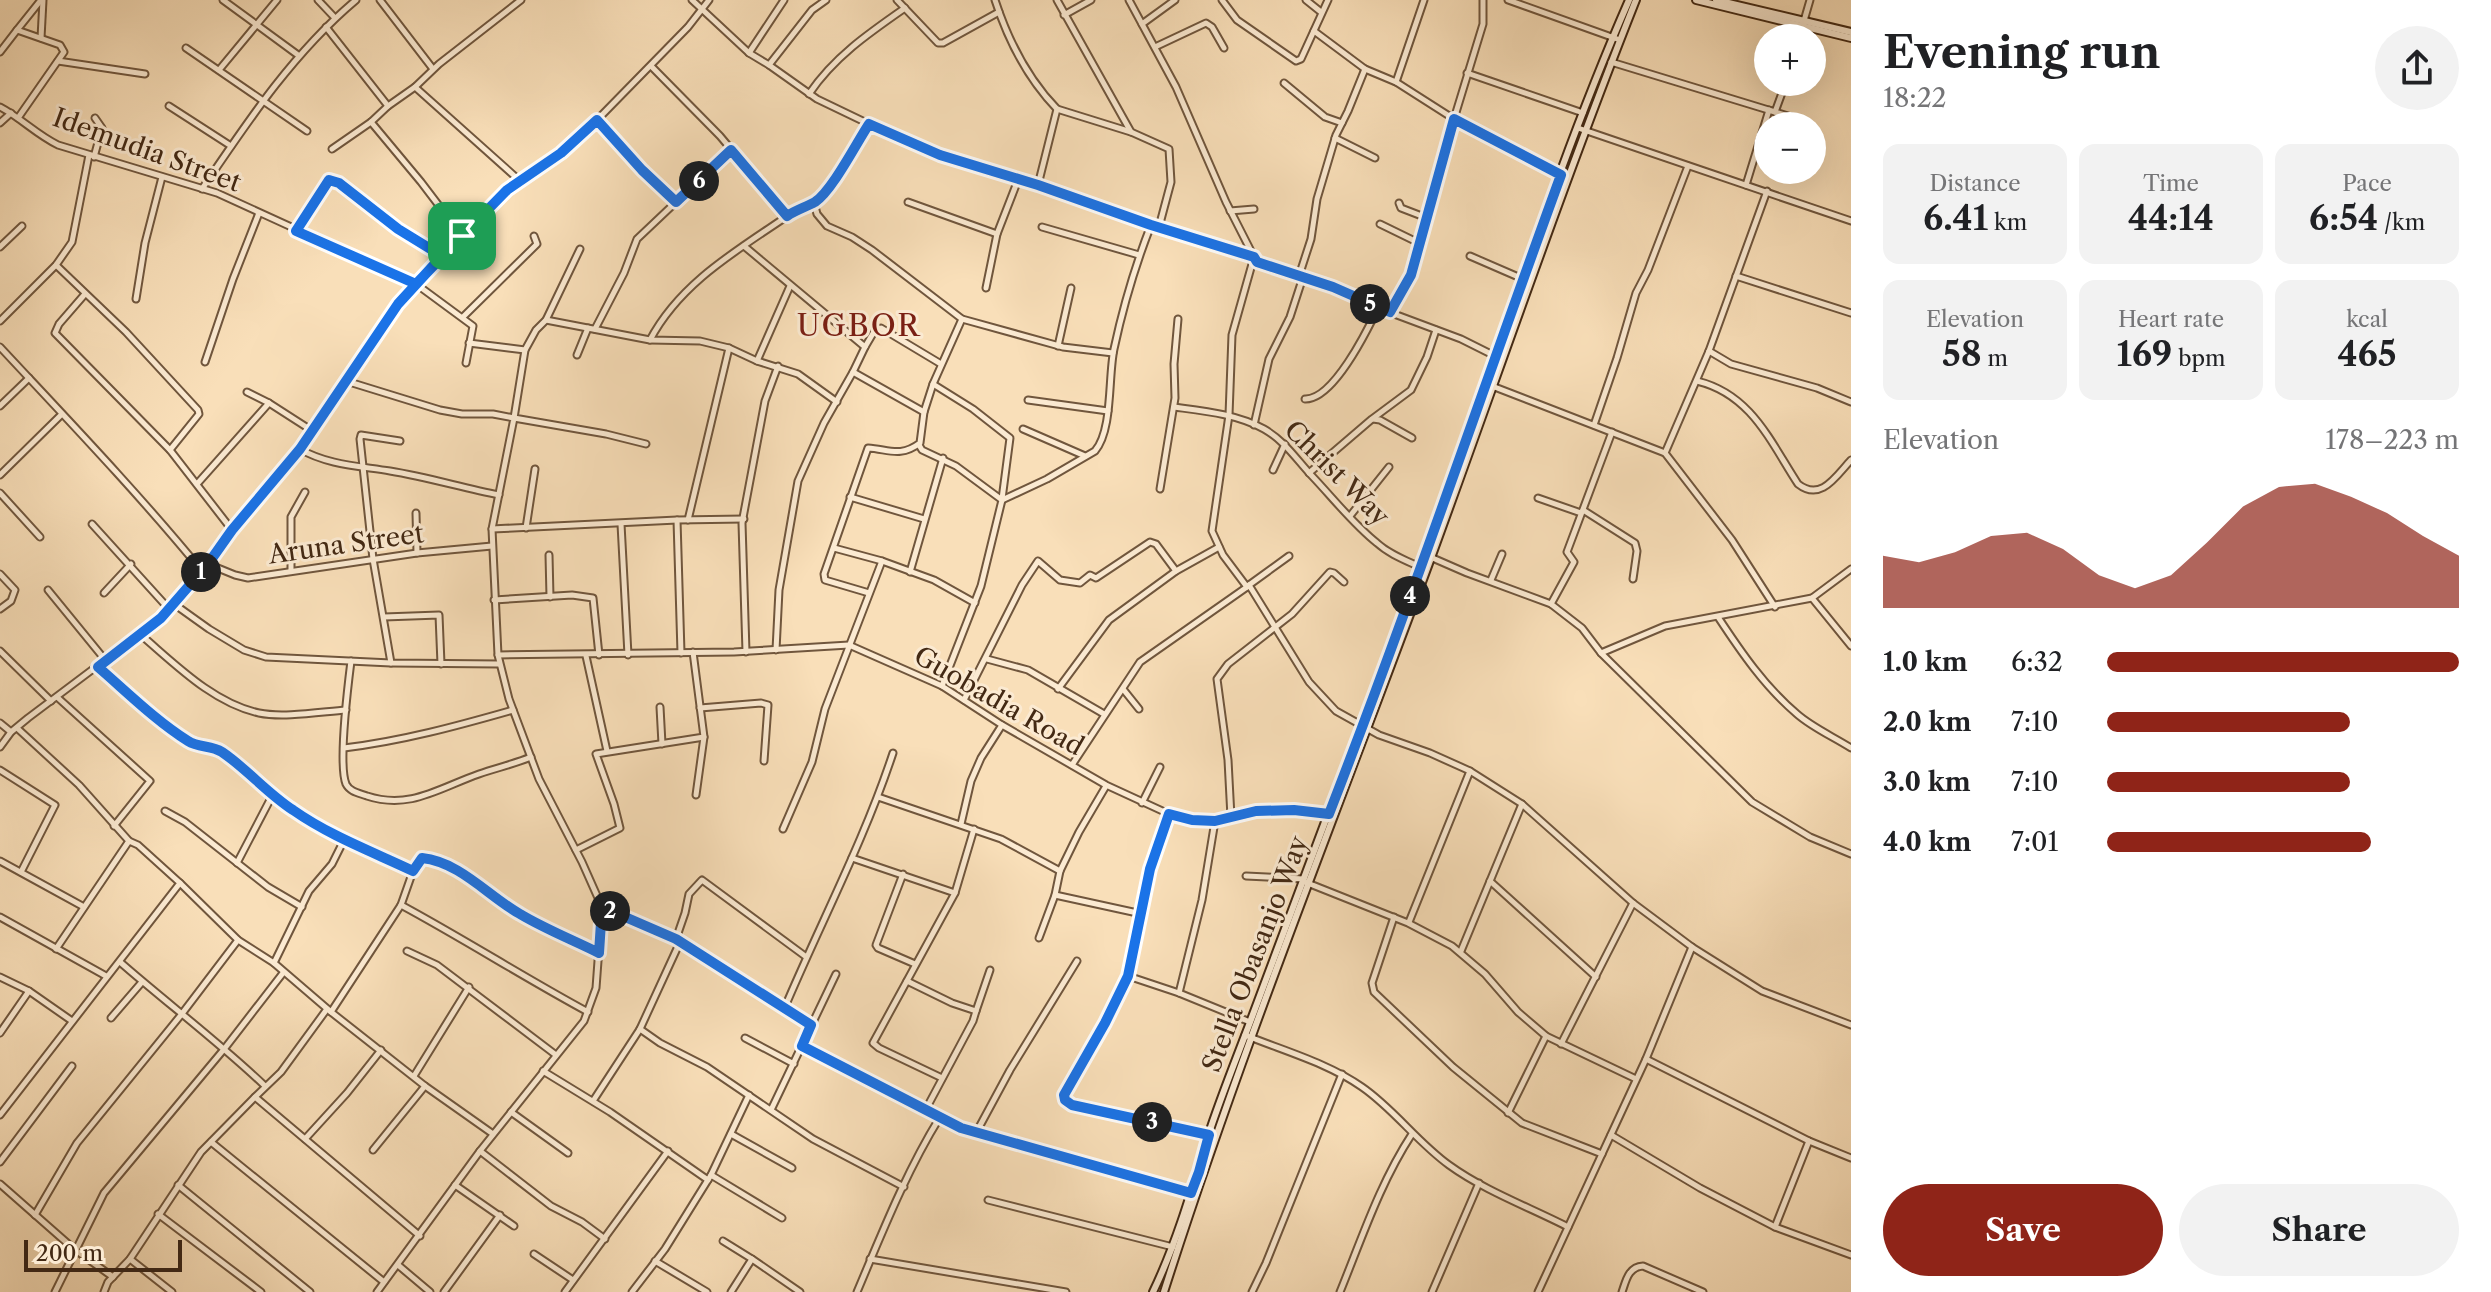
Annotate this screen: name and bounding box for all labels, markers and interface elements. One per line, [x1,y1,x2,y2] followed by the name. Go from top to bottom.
[1754,24,1826,184] map controls
[1754,24,1826,96] button: +
[1883,25,2160,79] text: Evening run
[2375,26,2459,110] button: share
[1883,82,1947,114] text: 18:22
[49,101,246,199] street label: Idemudia Street
[1754,112,1826,184] button: −
[679,161,719,201] pin: 6
[692,167,706,194] text: 6
[1929,170,2021,197] text: Distance
[2143,170,2199,197] text: Time
[2342,170,2392,197] text: Pace
[1923,197,1988,239] text: 6.41
[2128,197,2214,239] text: 44:14
[2309,197,2378,239] text: 6:54
[428,202,496,270] pin
[1988,209,2027,236] text: km
[2378,209,2425,236] text: /km
[440,214,484,258] icon: arrive
[1350,284,1390,324] pin: 5
[1364,290,1376,317] text: 5
[1926,306,2024,333] text: Elevation
[2118,306,2224,333] text: Heart rate
[2346,306,2388,333] text: kcal
[797,307,921,344] district label: UGBOR
[1942,333,1982,375] text: 58
[2116,333,2172,375] text: 169
[2337,333,2397,375] text: 465
[1982,345,2008,372] text: m
[2172,345,2226,372] text: bpm
[1278,414,1396,532] street label: Christ Way
[1883,424,1999,456] text: Elevation
[2325,424,2459,456] text: 178–223 m
[265,517,427,571] street label: Aruna Street
[181,552,221,592] pin: 1
[196,558,206,585] text: 1
[1390,576,1430,616] pin: 4
[1403,582,1417,609] text: 4
[908,639,1090,763] street label: Guobadia Road
[1883,646,1968,678] text: 1.0 km
[2011,646,2063,678] text: 6:32
[1883,706,1971,738] text: 2.0 km
[2011,706,2059,738] text: 7:10
[1883,766,1971,798] text: 3.0 km
[2011,766,2059,798] text: 7:10
[1883,826,1971,858] text: 4.0 km
[2011,826,2059,858] text: 7:01
[1195,831,1315,1077] street label: Stella Obasanjo Way
[590,891,630,931] pin: 2
[604,897,617,924] text: 2
[1132,1102,1172,1142] pin: 3
[1146,1108,1158,1135] text: 3
[1883,1184,2163,1276] button: Save
[2179,1184,2459,1276] button: Share
[24,1236,182,1272] scale bar
[36,1240,103,1267] text: 200 m

